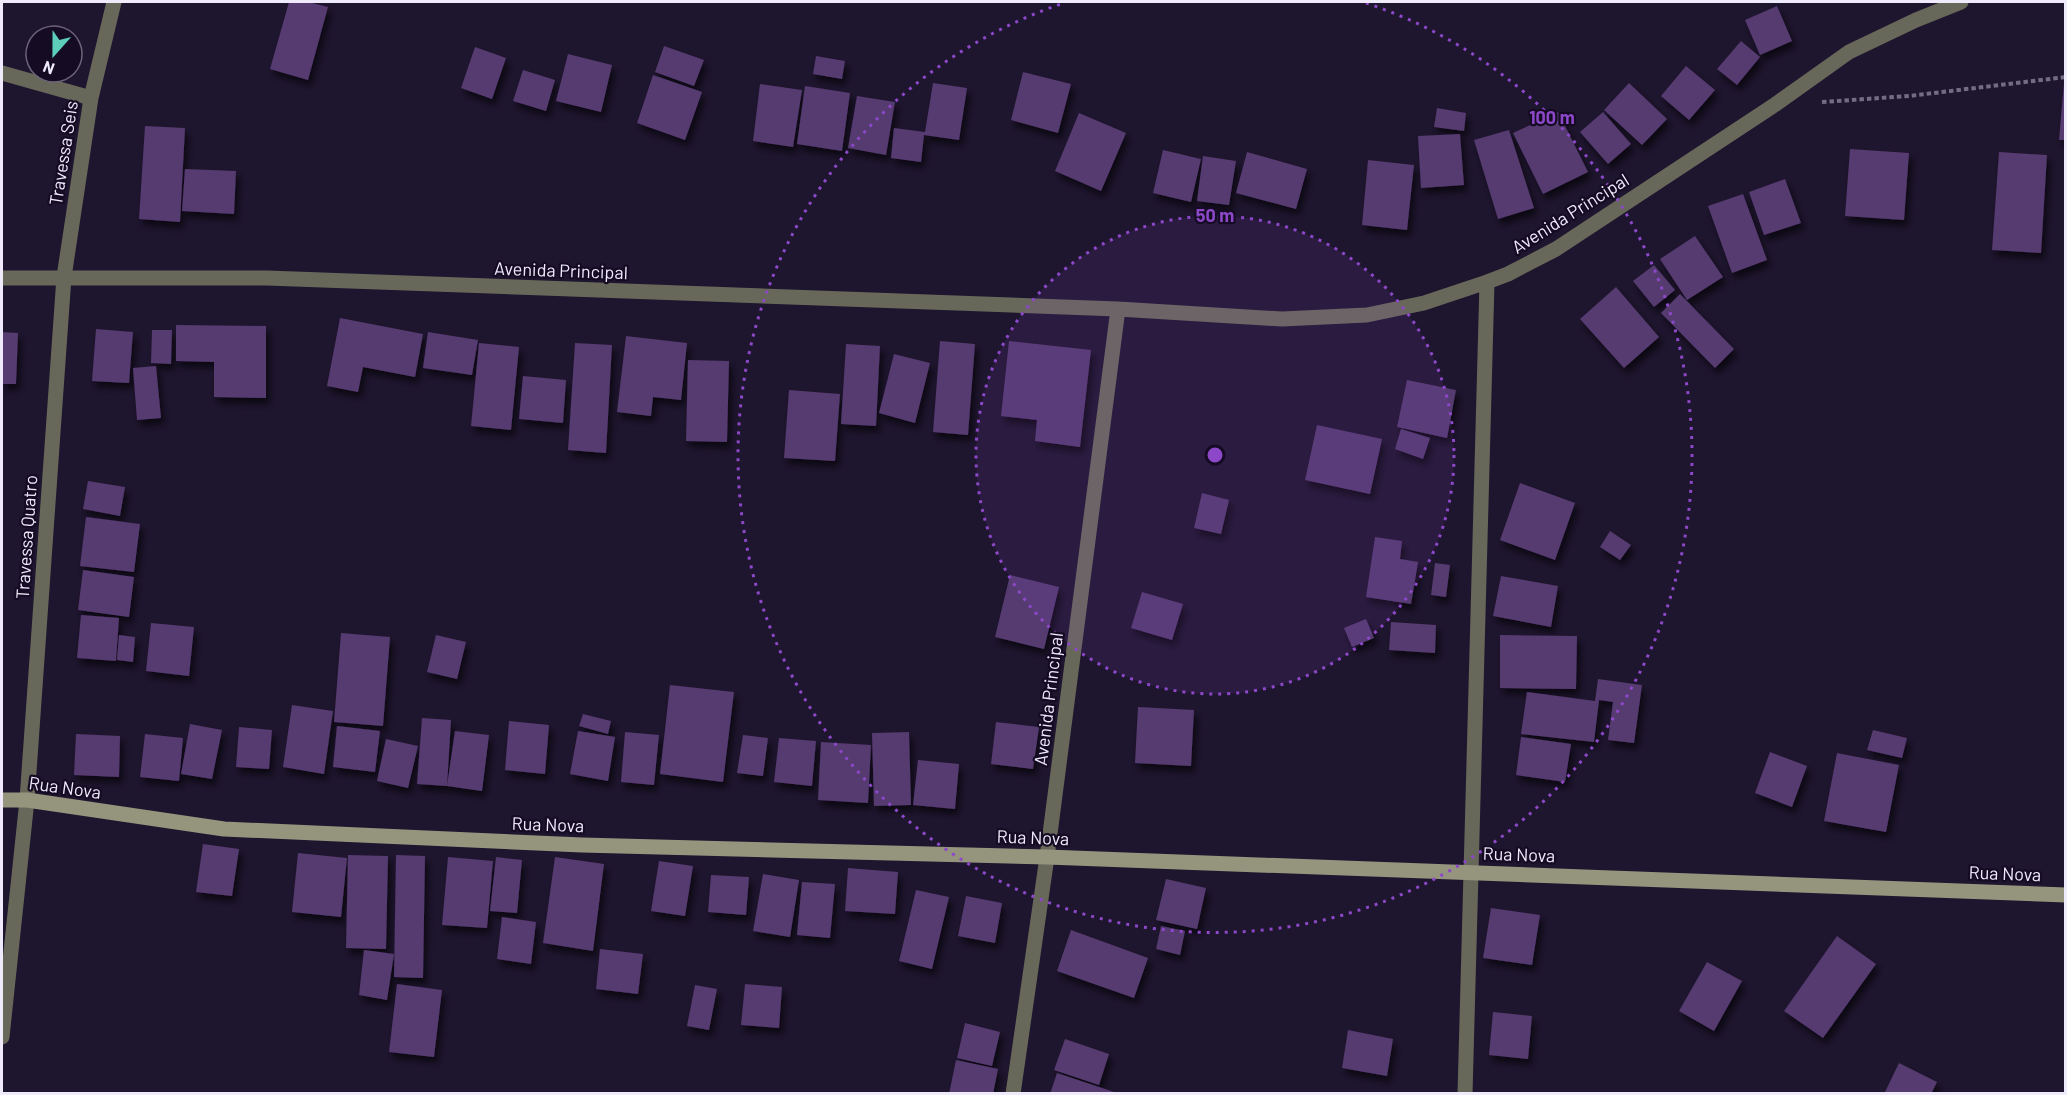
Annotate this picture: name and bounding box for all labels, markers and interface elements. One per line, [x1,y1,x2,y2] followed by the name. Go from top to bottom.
[24,24,84,84] north arrow
[40,58,57,79] text: N
[44,99,82,207] street label: Travessa Seis
[1529,106,1575,128] text: 100 m
[1507,168,1633,258] street label: Avenida Principal
[1196,204,1234,226] text: 50 m
[494,257,628,283] street label: Avenida Principal
[1205,445,1225,465] centre of rings
[11,474,41,600] street label: Travessa Quatro
[1029,631,1067,767] street label: Avenida Principal
[28,771,102,803] street label: Rua Nova
[511,812,585,836] street label: Rua Nova
[996,825,1070,849] street label: Rua Nova
[1482,842,1556,866] street label: Rua Nova
[1968,861,2042,885] street label: Rua Nova

